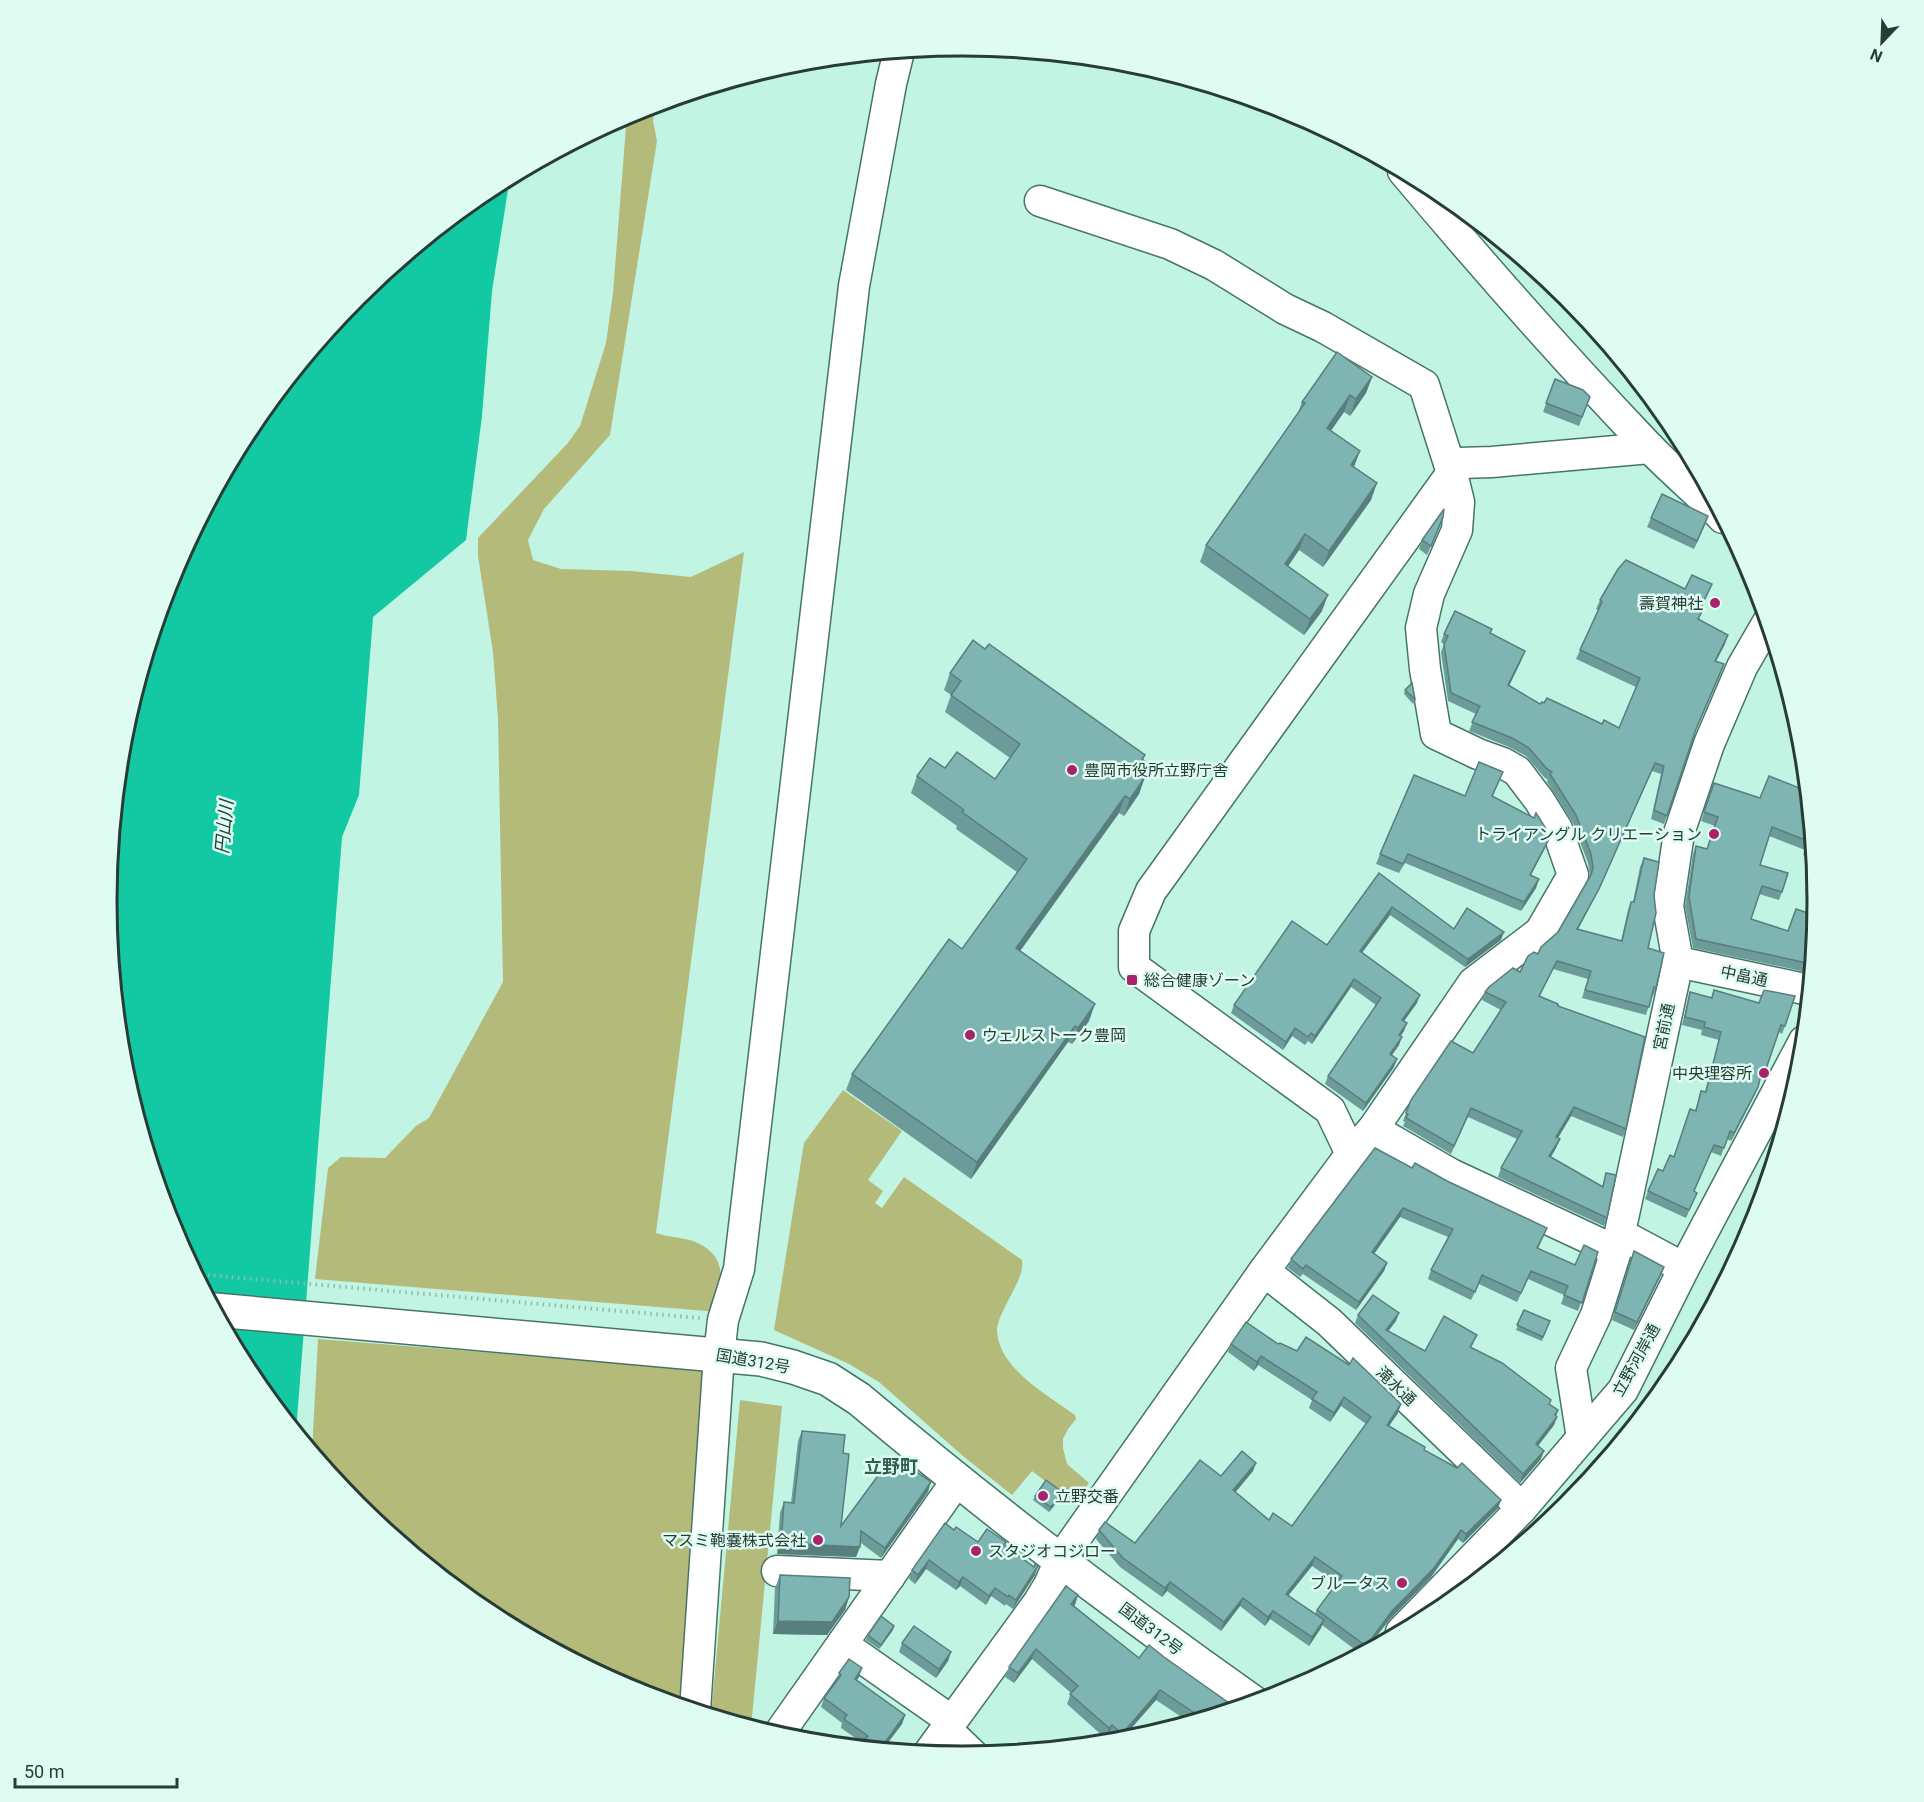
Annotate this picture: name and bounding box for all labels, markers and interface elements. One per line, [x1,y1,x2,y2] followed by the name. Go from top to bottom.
[1852,12,1912,72] north arrow
[1867,44,1885,66] text: N
[1639,594,1703,613] place label: 壽賀神社
[1708,596,1722,610] marker: 壽賀神社
[1084,761,1228,780] place label: 豊岡市役所立野庁舎
[1065,763,1079,777] marker: 豊岡市役所立野庁舎
[211,797,237,855] water label: 円山川
[1475,825,1702,844] place label: トライアングル クリエーション
[1707,827,1721,841] marker: トライアングル クリエーション
[1719,962,1769,990] street label: 中畠通
[1144,971,1255,990] place label: 総合健康ゾーン
[1125,973,1139,987] marker: 総合健康ゾーン
[1650,1002,1678,1052] street label: 宮前通
[982,1026,1126,1045] place label: ウェルストーク豊岡
[963,1028,977,1042] marker: ウェルストーク豊岡
[1672,1064,1752,1083] place label: 中央理容所
[1757,1066,1771,1080] marker: 中央理容所
[1608,1320,1664,1400] street label: 立野河岸通
[714,1345,792,1377] street label: 国道312号
[1372,1362,1420,1410] street label: 滝水通
[864,1456,918,1477] district label: 立野町
[1055,1487,1119,1506] place label: 立野交番
[1036,1489,1050,1503] marker: 立野交番
[662,1531,806,1550] place label: マスミ鞄嚢株式会社
[811,1533,825,1547] marker: マスミ鞄嚢株式会社
[988,1542,1116,1561] place label: スタジオコジロー
[969,1544,983,1558] marker: スタジオコジロー
[1310,1574,1390,1593] place label: ブルータス
[1395,1576,1409,1590] marker: ブルータス
[1115,1599,1187,1659] street label: 国道312号
[15,1751,177,1789] scale bar
[24,1761,64,1782] text: 50 m

